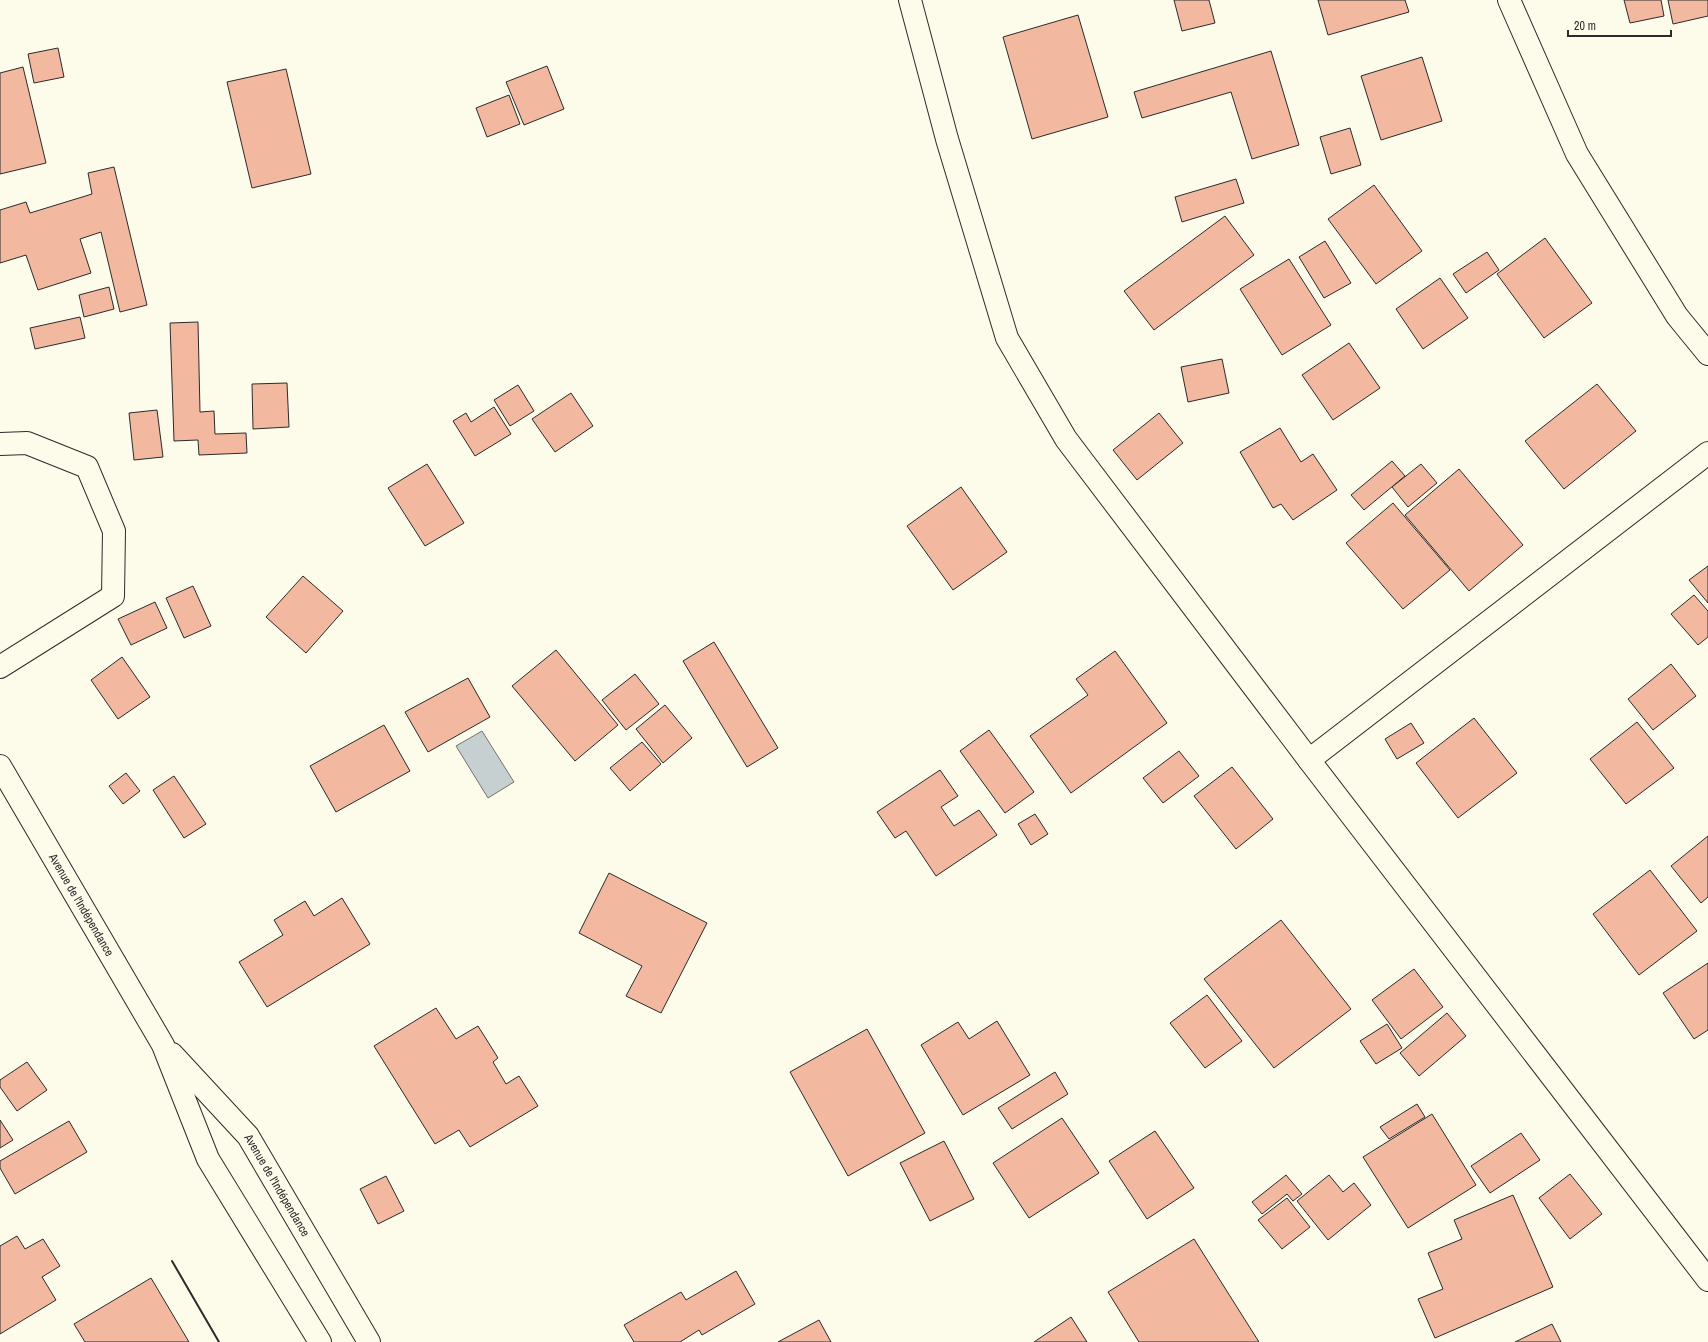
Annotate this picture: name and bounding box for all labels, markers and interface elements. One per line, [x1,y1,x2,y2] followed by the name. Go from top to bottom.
[1568,12,1671,38] scale bar
[1574,18,1596,34] text: 20 m
[44,850,117,959] street label: Avenue de l'Indépendance
[240,1130,313,1240] street label: Avenue de l'Indépendance

